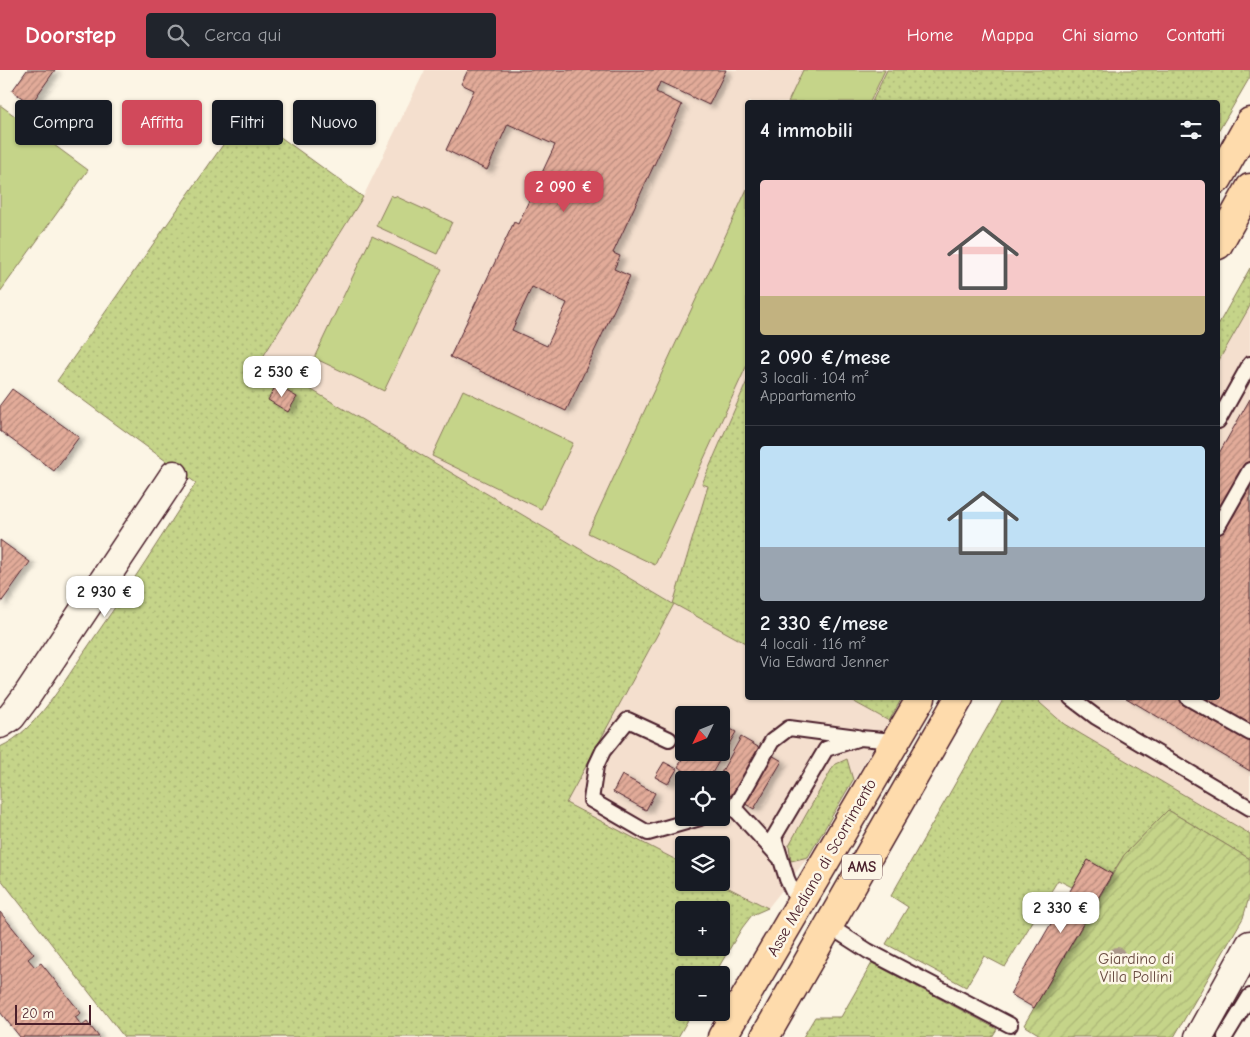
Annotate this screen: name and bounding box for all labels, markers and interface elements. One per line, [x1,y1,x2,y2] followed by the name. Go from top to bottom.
[146,13,496,58] search box
[25,21,116,49] text: Doorstep
[164,21,192,49] icon: search
[204,24,282,46] text: Cerca qui
[907,25,953,46] text: Home
[981,25,1034,46] text: Mappa
[1062,25,1138,46] text: Chi siamo
[1166,25,1225,46] text: Contatti
[15,100,112,145] chip: Compra
[122,100,202,145] chip: Affitta
[212,100,283,145] chip: Filtri
[293,100,376,145] chip: Nuovo
[1177,116,1205,144] icon: filters
[760,118,853,142] text: 4 immobili
[518,170,610,213] pin: 2 090 €
[535,178,593,196] text: 2 090 €
[938,213,1028,303] icon: home
[760,345,890,369] text: 2 090 €/mese
[236,356,328,398] pin: 2 530 €
[254,363,310,381] text: 2 530 €
[760,369,868,387] text: 3 locali · 104 m²
[760,387,856,405] text: Appartamento
[938,478,1028,568] icon: home
[59,576,151,618] pin: 2 930 €
[77,583,133,601] text: 2 930 €
[760,611,888,635] text: 2 330 €/mese
[760,635,866,653] text: 4 locali · 116 m²
[760,653,889,671] text: Via Edward Jenner
[675,706,730,761] north arrow
[675,706,730,1021] map controls
[675,771,730,826] button: locate
[764,776,880,959] street label: Asse Mediano di Scorrimento
[675,836,730,891] button: layers
[842,854,882,880] road number: AMS
[1015,892,1107,934] pin: 2 330 €
[1033,899,1089,917] text: 2 330 €
[675,901,730,956] button: +
[1098,950,1174,986] park label: Giardino di Villa Pollini
[675,966,730,1021] button: −
[15,1002,91,1025] scale bar
[22,1005,54,1022] text: 20 m

